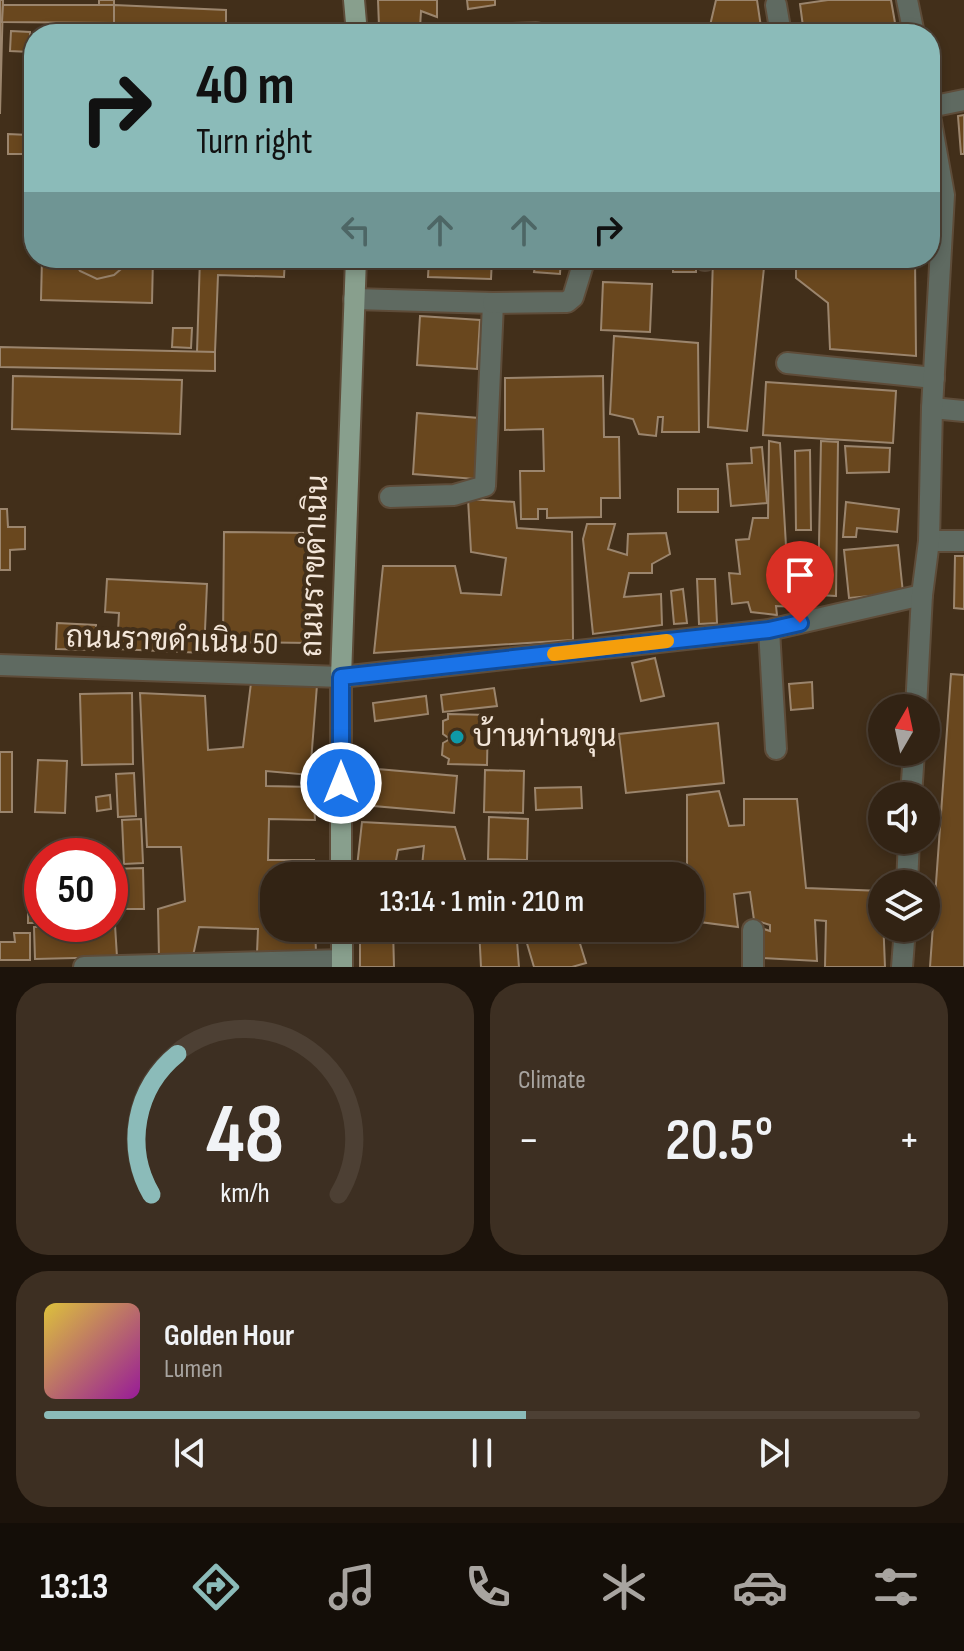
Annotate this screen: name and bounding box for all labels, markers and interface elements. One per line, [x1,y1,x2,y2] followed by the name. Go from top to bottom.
[196,53,295,120] text: 40 m
[64,56,168,160] icon: right
[196,121,313,164] text: Turn right
[334,208,378,252] icon: left
[418,208,462,252] icon: ahead
[502,208,546,252] icon: ahead
[586,208,630,252] icon: right
[294,474,336,658] street label: ถนนราขดำเนิน
[766,541,834,623] pin
[778,553,822,597] icon: arrive
[65,619,279,663] street label: ถนนราขดำเนิน 50
[868,694,940,766] north arrow
[868,694,940,942] map controls
[473,715,616,757] place label: บ้านท่านขุน
[448,728,466,746] marker: บ้านท่านขุน
[299,741,383,825] position arrow
[868,782,940,854] button: sound
[24,838,128,942] speed limit sign: 50
[868,870,940,942] button: layers
[380,884,584,920] text: 13:14 · 1 min · 210 m
[518,1065,586,1096] text: Climate
[206,1086,284,1186] text: 48
[665,1105,773,1177] text: 20.5°
[518,1114,540,1167] text: −
[898,1114,920,1167] text: +
[220,1176,270,1211] text: km/h
[164,1318,294,1354] text: Golden Hour
[164,1354,223,1385] text: Lumen
[168,1431,212,1475] icon: previous
[460,1431,504,1475] icon: pause
[752,1431,796,1475] icon: next
[188,1559,244,1615] icon: directions
[324,1559,380,1615] icon: music
[460,1559,516,1615] icon: phone
[596,1559,652,1615] icon: climate
[732,1559,788,1615] icon: car
[868,1559,924,1615] icon: filters
[40,1566,108,1609] text: 13:13

